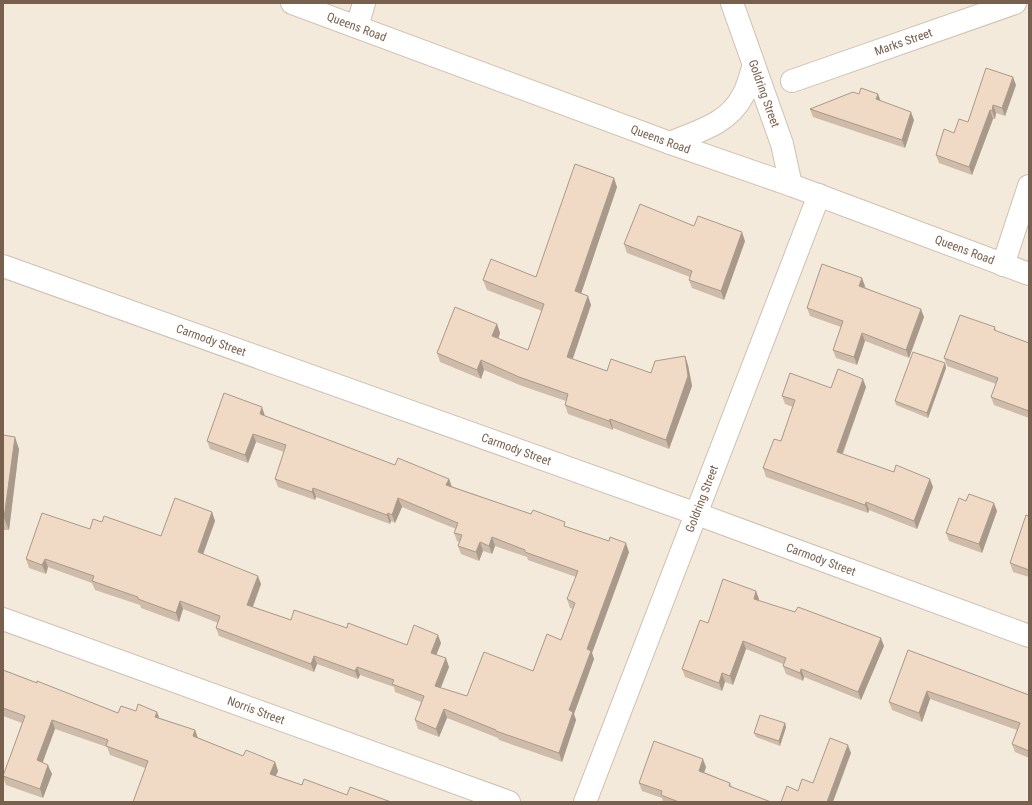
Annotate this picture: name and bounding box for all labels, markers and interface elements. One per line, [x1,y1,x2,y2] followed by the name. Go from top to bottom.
[325,10,388,44] street label: Queens Road
[873,25,935,59] street label: Marks Street
[746,58,783,130] street label: Goldring Street
[629,122,692,157] street label: Queens Road
[933,232,996,267] street label: Queens Road
[174,321,248,359] street label: Carmody Street
[479,430,553,468] street label: Carmody Street
[683,463,721,534] street label: Goldring Street
[784,540,858,579] street label: Carmody Street
[225,694,287,727] street label: Norris Street

